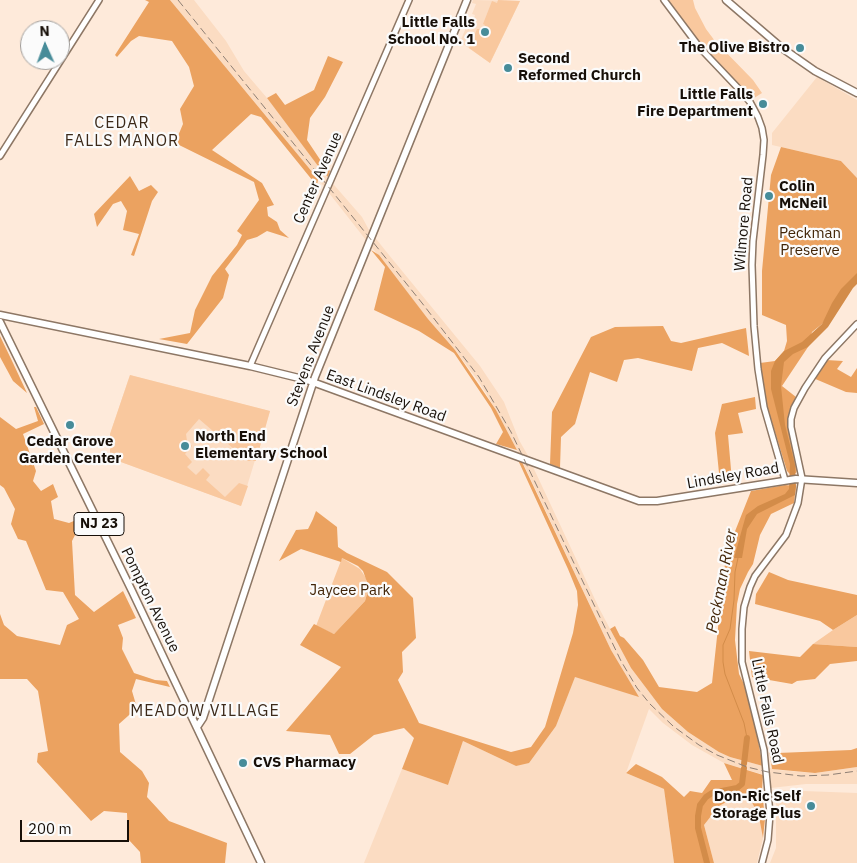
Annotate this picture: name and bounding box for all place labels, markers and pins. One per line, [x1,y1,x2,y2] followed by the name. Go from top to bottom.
[388,14,475,49] place label: Little Falls School No. 1
[479,26,491,38] marker: Little Falls School No. 1
[679,39,790,57] place label: The Olive Bistro
[794,42,806,54] marker: The Olive Bistro
[518,50,641,85] place label: Second Reformed Church
[502,62,514,74] marker: Second Reformed Church
[637,86,753,121] place label: Little Falls Fire Department
[757,98,769,110] marker: Little Falls Fire Department
[779,178,827,213] place label: Colin McNeil
[763,190,775,202] marker: Colin McNeil
[64,419,76,431] marker: Cedar Grove Garden Center
[195,428,327,463] place label: North End Elementary School
[19,433,121,468] place label: Cedar Grove Garden Center
[179,440,191,452] marker: North End Elementary School
[253,754,356,772] place label: CVS Pharmacy
[237,757,249,769] marker: CVS Pharmacy
[712,788,801,823] place label: Don-Ric Self Storage Plus
[805,800,817,812] marker: Don-Ric Self Storage Plus

